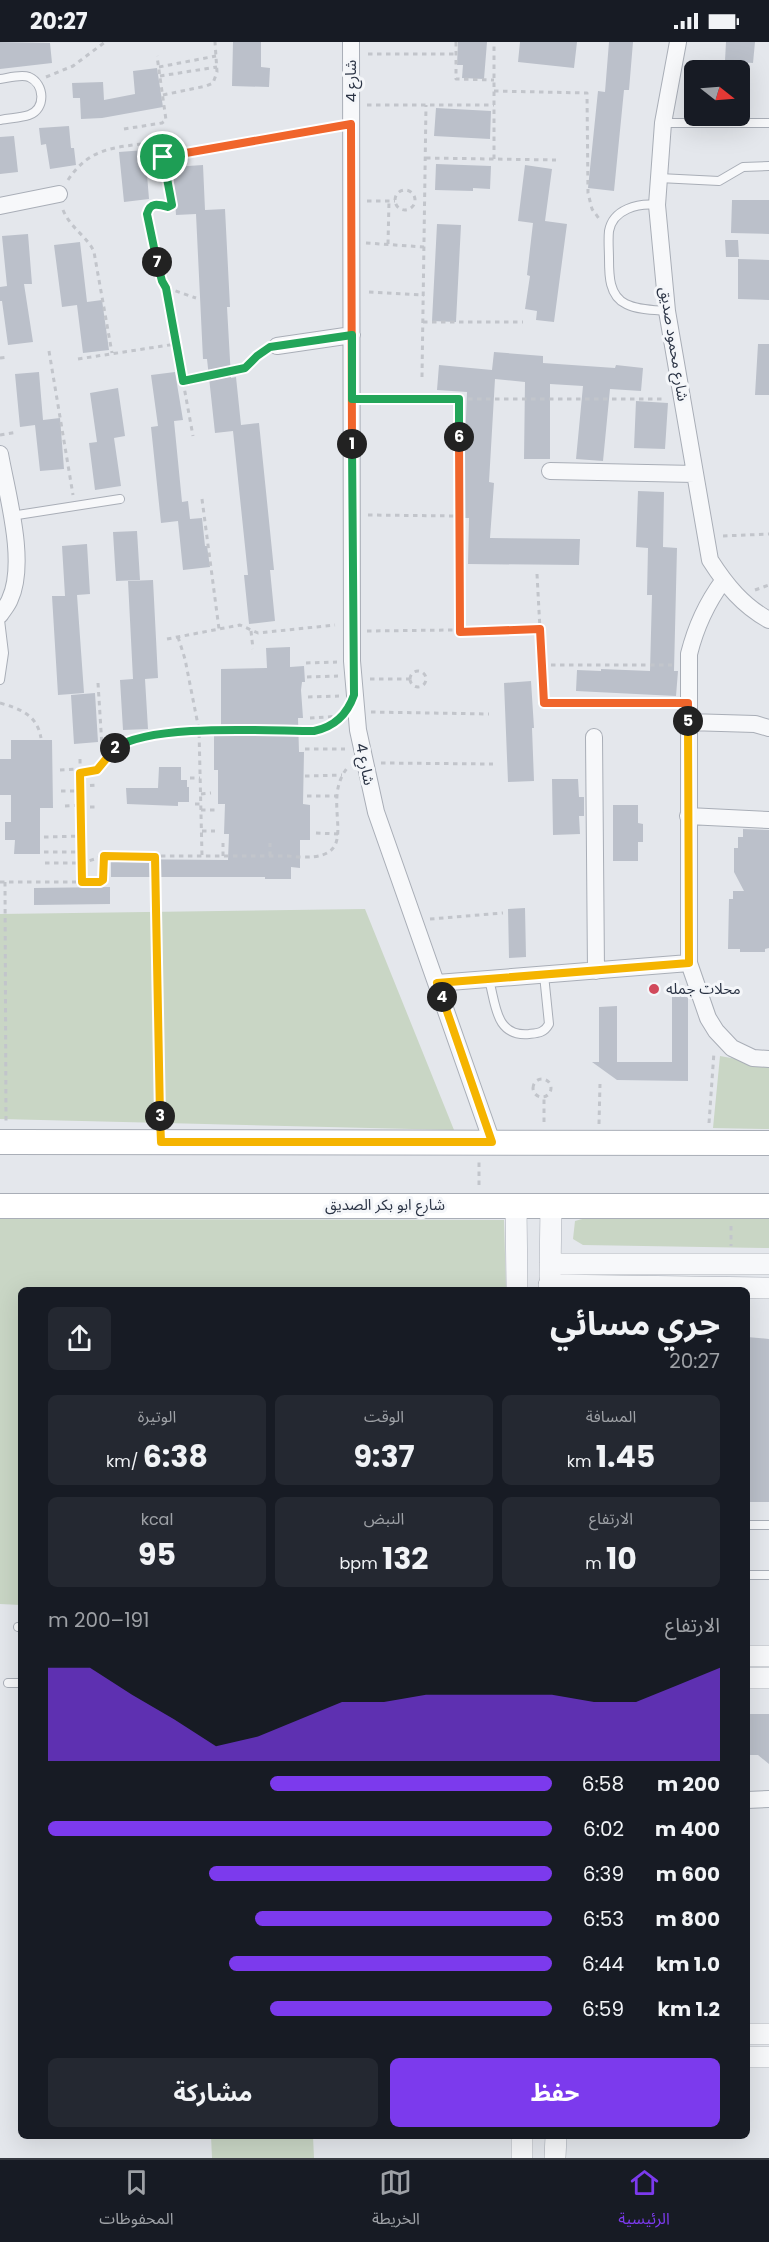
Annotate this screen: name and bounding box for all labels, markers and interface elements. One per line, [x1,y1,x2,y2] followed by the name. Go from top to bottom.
[30,6,88,37] text: 20:27
[340,59,363,102] street label: شارع 4
[684,60,750,126] north arrow
[684,60,750,126] map controls
[137,131,188,182] pin
[146,140,179,173] icon: arrive
[142,247,172,277] pin: 7
[153,250,161,273] text: 7
[653,285,694,403] street label: شارع محمود صديق
[444,422,474,452] pin: 6
[454,425,464,448] text: 6
[337,429,367,459] pin: 1
[349,432,355,455] text: 1
[673,706,703,736] pin: 5
[683,709,693,732] text: 5
[100,733,130,763] pin: 2
[110,736,120,759] text: 2
[349,741,380,788] street label: شارع 4
[666,978,741,999] place label: محلات جمله
[427,982,457,1012] pin: 4
[647,982,661,996] marker: محلات جمله
[437,985,447,1008] text: 4
[145,1101,175,1131] pin: 3
[155,1104,165,1127] text: 3
[325,1194,445,1217] street label: شارع ابو بكر الصديق
[550,1300,720,1347] text: جري مسائي
[48,1307,111,1370] button: share
[669,1347,720,1375] text: 20:27
[138,1405,176,1428] text: الوتيرة
[364,1405,404,1428] text: الوقت
[586,1405,636,1428] text: المسافة
[143,1435,208,1478] text: 6:38
[353,1435,415,1478] text: 9:37
[596,1435,655,1478] text: 1.45
[106,1450,143,1473] text: /km
[567,1450,596,1473] text: km
[364,1507,404,1530] text: النبض
[589,1507,633,1530] text: الارتفاع
[141,1508,173,1531] text: kcal
[138,1533,176,1576] text: 95
[382,1537,428,1580] text: 132
[606,1537,637,1580] text: 10
[340,1552,382,1575] text: bpm
[585,1552,606,1575] text: m
[48,1606,150,1634] text: 191–200 m
[665,1611,720,1639] text: الارتفاع
[582,1770,624,1798] text: 6:58
[657,1770,720,1798] text: 200 m
[583,1815,624,1843] text: 6:02
[655,1815,720,1843] text: 400 m
[583,1860,624,1888] text: 6:39
[656,1860,720,1888] text: 600 m
[583,1905,624,1933] text: 6:53
[656,1905,720,1933] text: 800 m
[582,1950,624,1978] text: 6:44
[656,1950,720,1978] text: 1.0 km
[582,1995,624,2023] text: 6:59
[658,1995,720,2023] text: 1.2 km
[48,2058,378,2127] button: مشاركة
[390,2058,720,2127] button: حفظ
[99,2166,174,2236] tab: المحفوظات
[372,2166,420,2236] tab: الخريطة
[618,2166,670,2236] tab: الرئيسية

